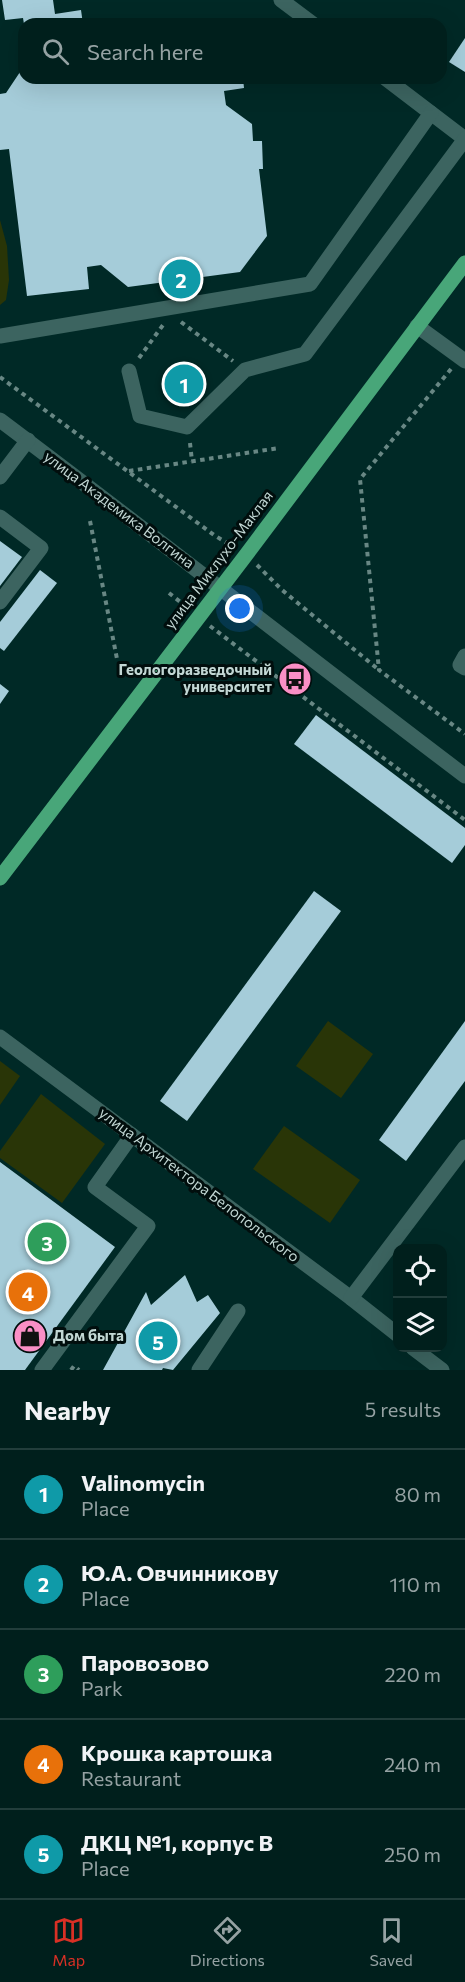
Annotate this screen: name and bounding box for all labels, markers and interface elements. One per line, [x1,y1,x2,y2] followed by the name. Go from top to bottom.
[18,18,447,84] search box
[39,35,72,68] icon: search
[87,38,203,65] text: Search here
[162,256,201,302] pin: 2
[164,362,204,406] pin: 1
[41,447,198,572] street label: улица Академика Волгина
[160,487,276,632] street label: улица Миклухо-Маклая
[225,594,254,623] your location
[118,660,272,695] place label: Геологоразведочный университет
[277,661,313,697] bus stop icon: Геологоразведочный университет
[96,1103,303,1265] street label: улица Архитектора Белопольского
[28,1220,66,1264] pin: 3
[393,1244,447,1352] map controls
[393,1244,447,1298] button: locate
[9,1270,48,1314] pin: 4
[393,1298,447,1352] button: layers
[12,1318,48,1354] shop icon: Дом быта
[138,1318,178,1364] pin: 5
[53,1326,124,1344] place label: Дом быта
[24,1394,111,1425] text: Nearby
[365,1397,441,1421] text: 5 results
[81,1469,205,1496] text: Valinomycin
[39,1482,48,1506] text: 1
[395,1482,441,1506] text: 80 m
[81,1496,130,1520] text: Place
[81,1559,279,1586] text: Ю.А. Овчинникову
[38,1572,49,1596] text: 2
[390,1572,441,1596] text: 110 m
[81,1586,130,1610] text: Place
[81,1649,209,1676] text: Паровозово
[38,1662,49,1686] text: 3
[385,1662,441,1686] text: 220 m
[81,1676,123,1700] text: Park
[81,1739,272,1766] text: Крошка картошка
[37,1752,50,1776] text: 4
[384,1752,441,1776] text: 240 m
[81,1766,181,1790] text: Restaurant
[81,1829,273,1856] text: ДКЦ №1, корпус В
[38,1842,49,1866] text: 5
[384,1842,441,1866] text: 250 m
[81,1856,130,1880] text: Place
[52,1914,85,1969] tab: Map
[190,1914,265,1969] tab: Directions
[369,1914,413,1969] tab: Saved

